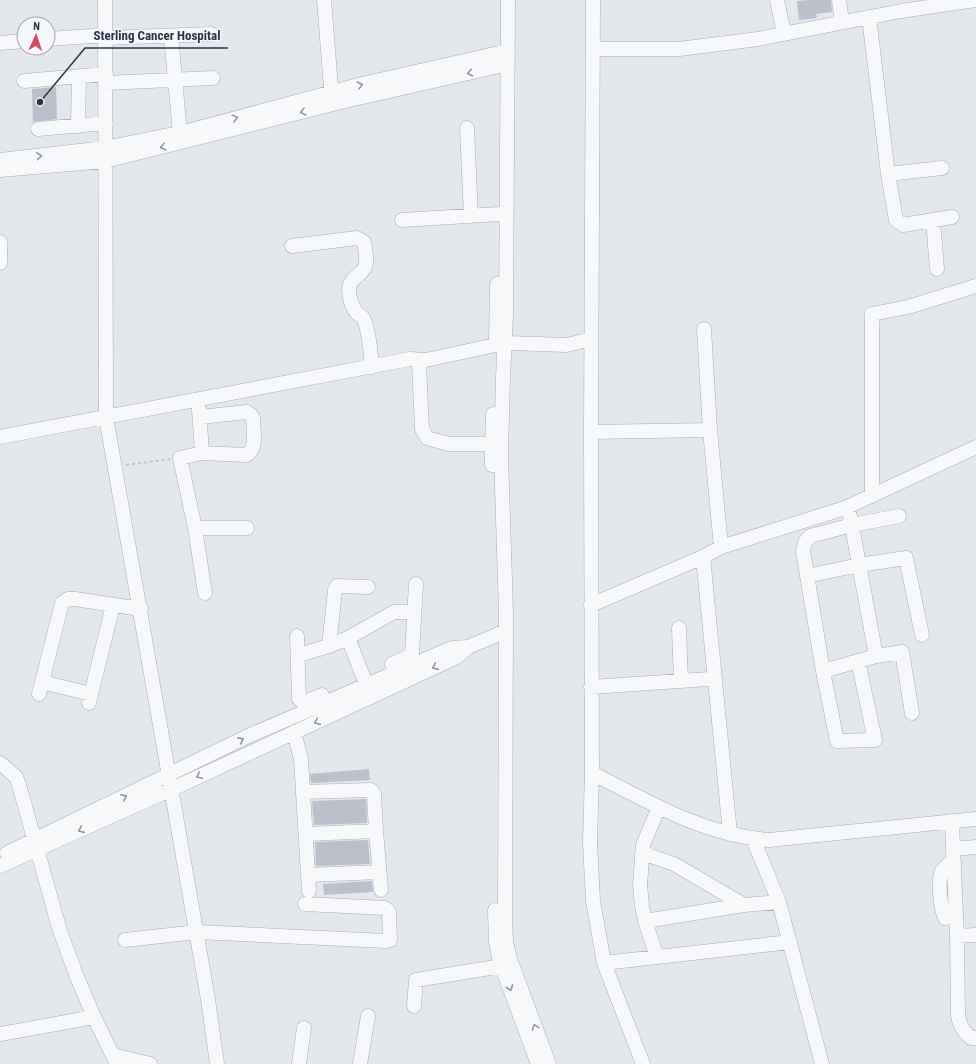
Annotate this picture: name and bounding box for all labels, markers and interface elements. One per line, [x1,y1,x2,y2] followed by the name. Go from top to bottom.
[16,16,56,56] north arrow
[33,20,40,33] text: N
[85,23,228,48] callout: Sterling Cancer Hospital
[94,28,220,43] text: Sterling Cancer Hospital
[467,68,474,76] one-way arrow
[357,81,364,90] one-way arrow
[300,107,307,116] one-way arrow
[232,115,238,123] one-way arrow
[160,142,167,151] one-way arrow
[36,152,42,161] one-way arrow
[432,662,439,670] one-way arrow
[314,717,321,725] one-way arrow
[236,737,244,745] one-way arrow
[196,771,203,779] one-way arrow
[119,794,127,802] one-way arrow
[77,825,85,833] one-way arrow
[505,985,514,992] one-way arrow
[531,1024,539,1031] one-way arrow

